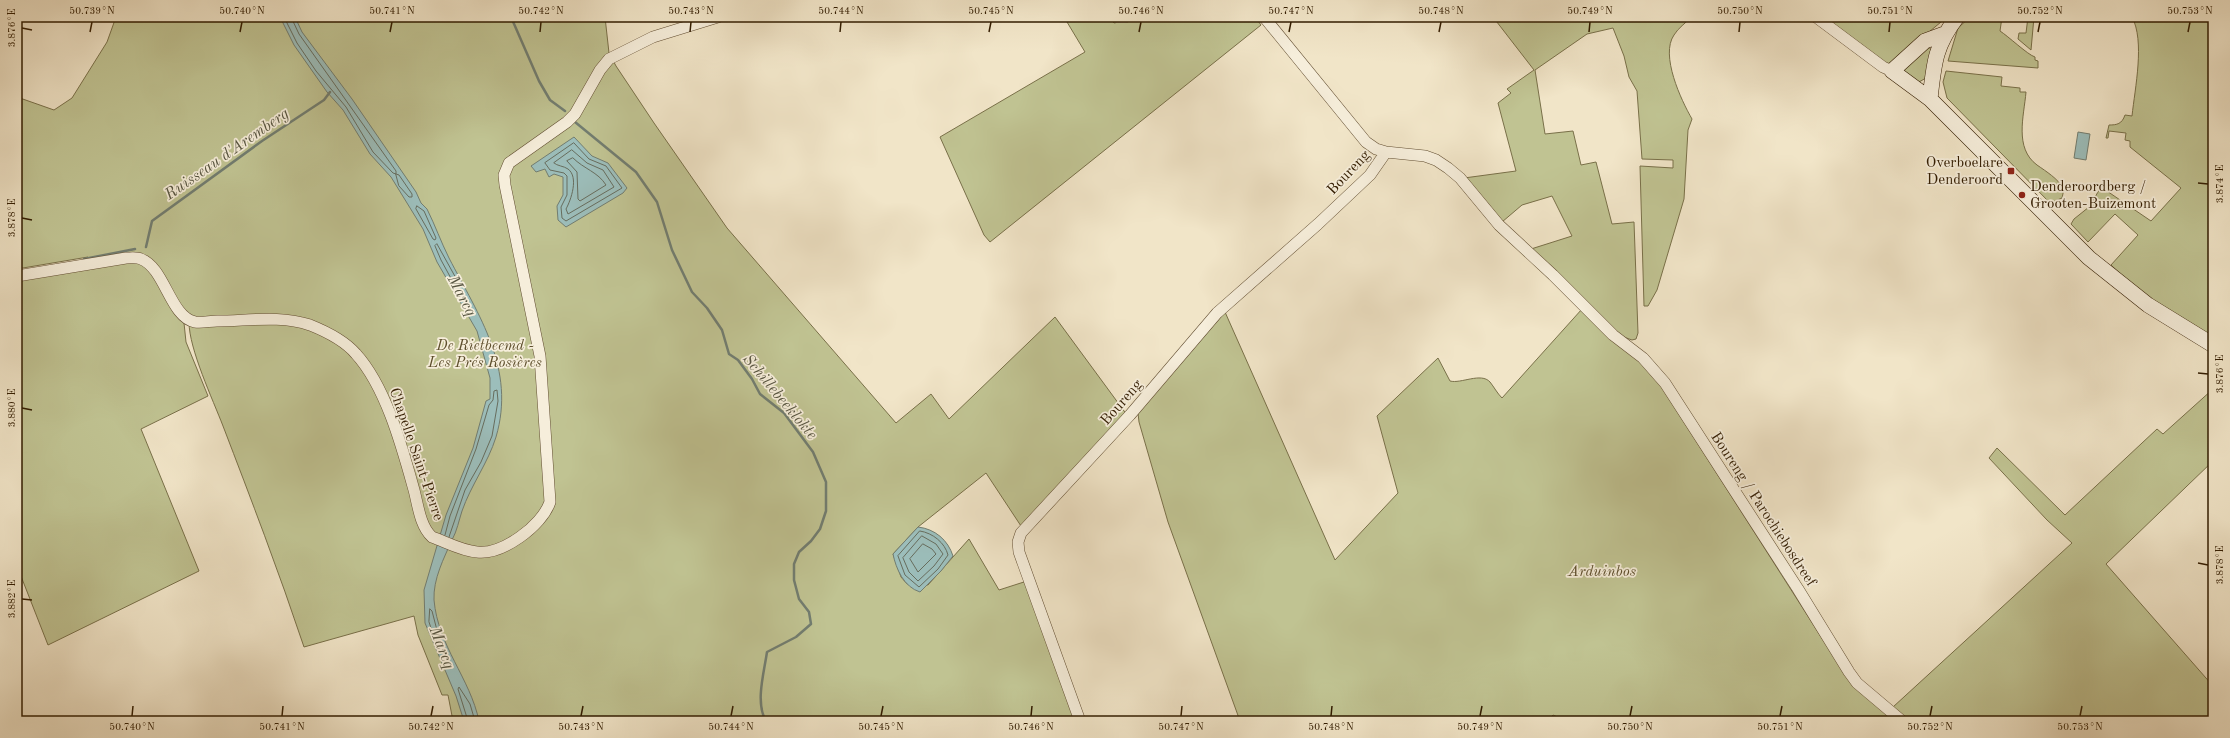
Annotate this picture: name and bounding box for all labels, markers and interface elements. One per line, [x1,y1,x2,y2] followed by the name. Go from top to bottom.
[69,6,115,16] text: 50.739°N
[219,6,265,16] text: 50.740°N
[369,6,415,16] text: 50.741°N
[518,6,564,16] text: 50.742°N
[668,6,714,16] text: 50.743°N
[818,6,864,16] text: 50.744°N
[968,6,1014,16] text: 50.745°N
[1118,6,1164,16] text: 50.746°N
[1268,6,1314,16] text: 50.747°N
[1418,6,1464,16] text: 50.748°N
[1567,6,1613,16] text: 50.749°N
[1717,6,1763,16] text: 50.750°N
[1867,6,1913,16] text: 50.751°N
[2017,6,2063,16] text: 50.752°N
[2167,6,2213,16] text: 50.753°N
[7,9,17,47] text: 3.876°E
[161,106,292,204] water label: Ruisseau d'Aremberg
[1325,148,1373,198] street label: Boureng
[1926,156,2003,188] place label: Overboelare Denderoord
[2215,165,2225,203] text: 3.874°E
[2006,166,2016,176] marker: Overboelare Denderoord
[2030,180,2156,212] place label: Denderoordberg / Grooten-Buizemont
[2017,190,2027,200] marker: Denderoordberg / Grooten-Buizemont
[7,199,17,237] text: 3.878°E
[443,272,479,319] water label: Marcq
[427,339,542,371] park label: De Rietbeemd - Les Prés Rosières
[739,351,820,443] water label: Schillebeeklokte
[2215,355,2225,393] text: 3.876°E
[1098,377,1146,429] street label: Boureng
[386,386,445,523] street label: Chapelle Saint-Pierre
[7,389,17,427] text: 3.880°E
[1707,430,1819,591] street label: Boureng / Parochiebosdreef
[2215,546,2225,584] text: 3.878°E
[1567,565,1636,580] park label: Arduinbos
[7,580,17,618] text: 3.882°E
[425,623,457,672] water label: Marcq
[109,722,155,732] text: 50.740°N
[259,722,305,732] text: 50.741°N
[408,722,454,732] text: 50.742°N
[558,722,604,732] text: 50.743°N
[708,722,754,732] text: 50.744°N
[858,722,904,732] text: 50.745°N
[1008,722,1054,732] text: 50.746°N
[1158,722,1204,732] text: 50.747°N
[1308,722,1354,732] text: 50.748°N
[1457,722,1503,732] text: 50.749°N
[1607,722,1653,732] text: 50.750°N
[1757,722,1803,732] text: 50.751°N
[1907,722,1953,732] text: 50.752°N
[2057,722,2103,732] text: 50.753°N

